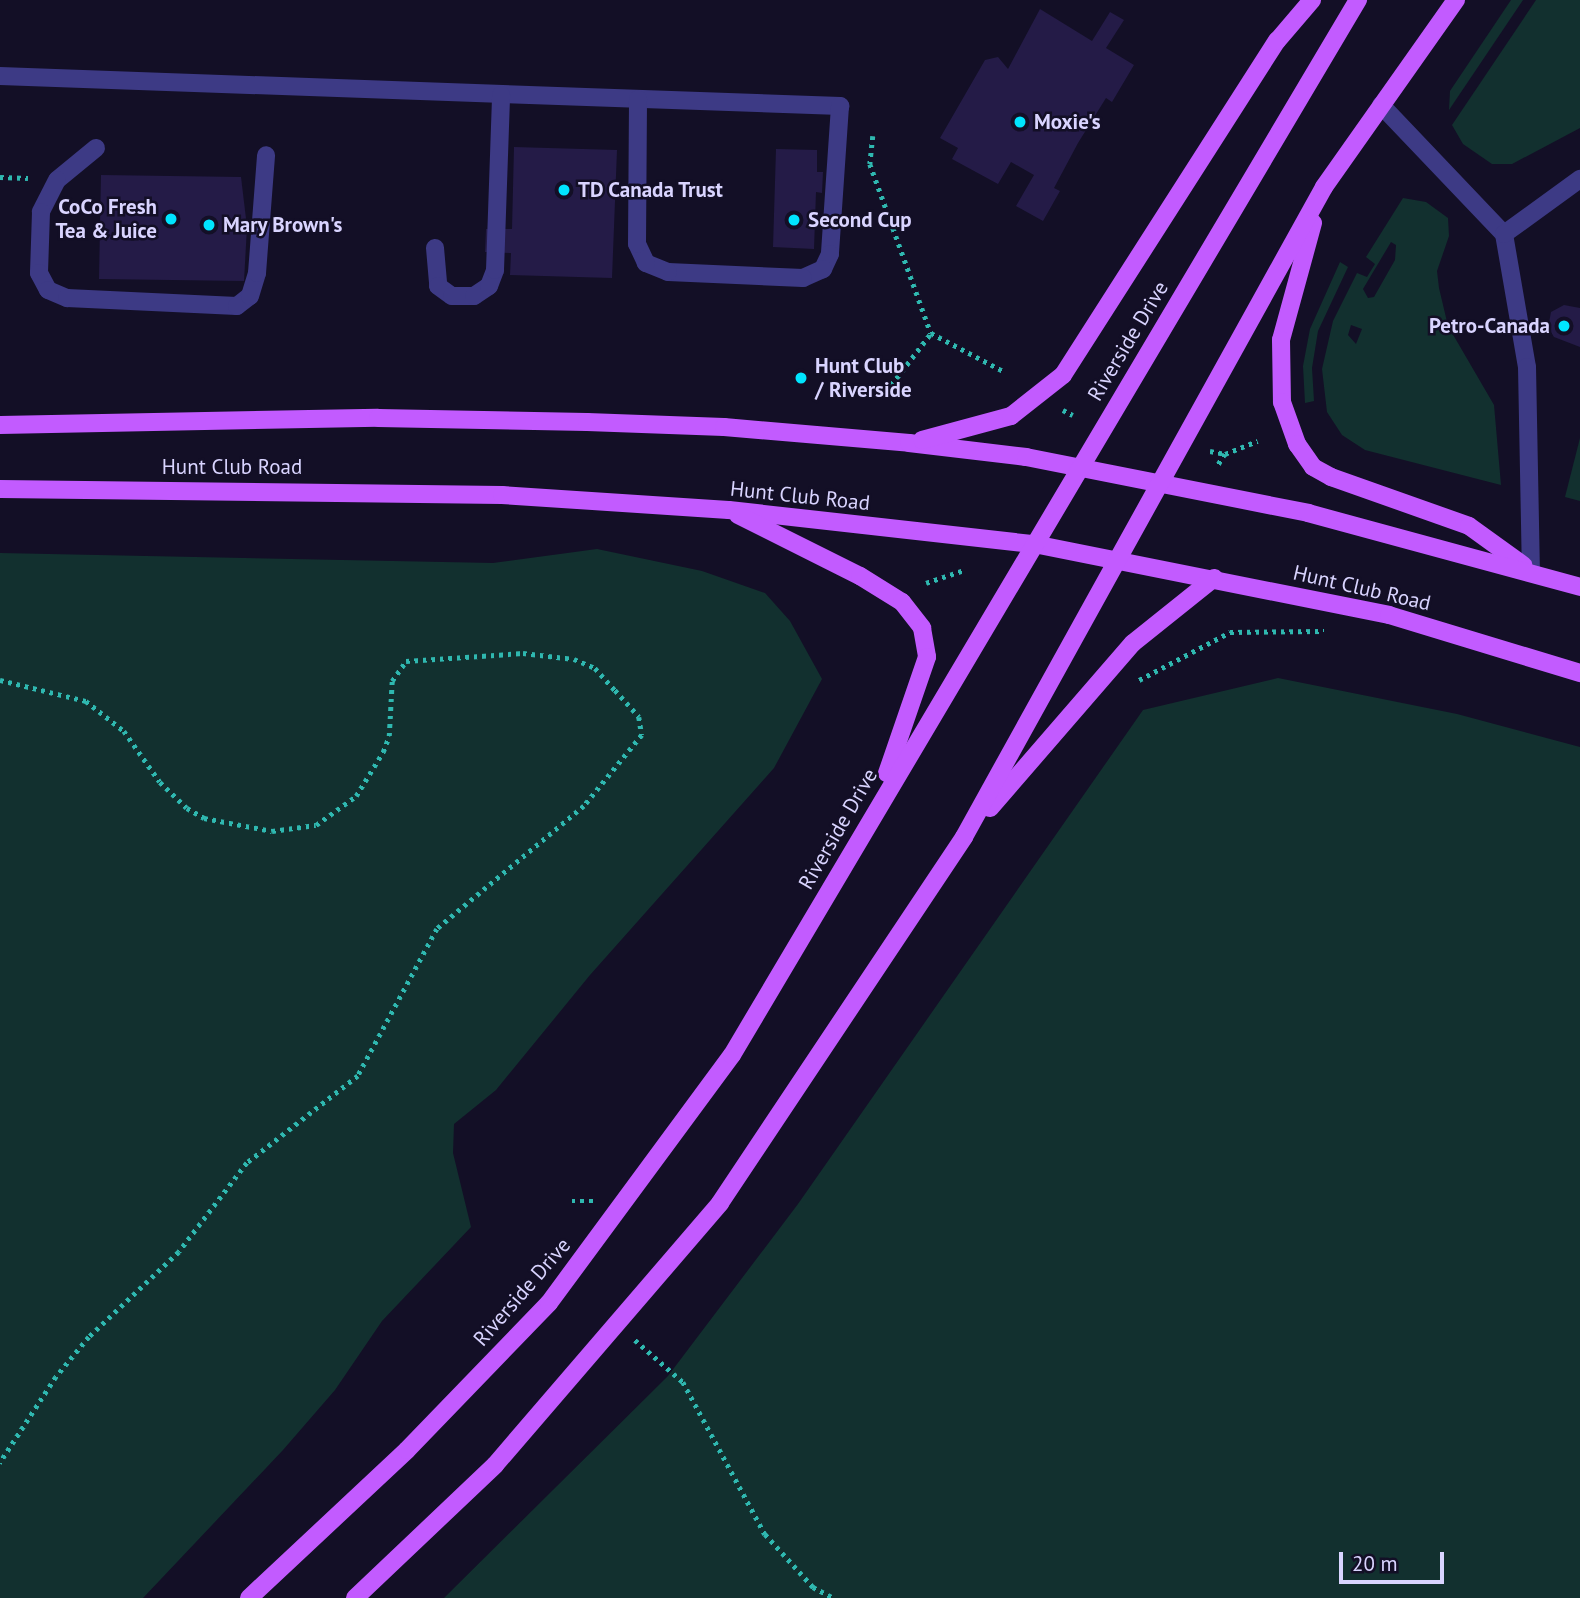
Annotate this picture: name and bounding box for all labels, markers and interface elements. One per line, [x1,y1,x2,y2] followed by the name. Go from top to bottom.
[1034,109,1101,135] place label: Moxie's
[1012,114,1028,130] marker: Moxie's
[578,177,724,203] place label: TD Canada Trust
[556,182,572,198] marker: TD Canada Trust
[56,194,157,244] place label: CoCo Fresh Tea & Juice
[808,207,912,233] place label: Second Cup
[163,211,179,227] marker: CoCo Fresh Tea & Juice
[223,212,343,238] place label: Mary Brown's
[786,212,802,228] marker: Second Cup
[201,217,217,233] marker: Mary Brown's
[1082,277,1174,405] street label: Riverside Drive
[1429,313,1550,339] place label: Petro-Canada
[1556,318,1572,334] marker: Petro-Canada
[815,353,912,403] place label: Hunt Club / Riverside
[793,370,809,386] marker: Hunt Club / Riverside
[162,454,302,480] street label: Hunt Club Road
[729,476,871,516] street label: Hunt Club Road
[1291,560,1433,616] street label: Hunt Club Road
[793,764,883,894] street label: Riverside Drive
[468,1233,576,1351] street label: Riverside Drive
[1342,1538,1447,1582] scale bar
[1352,1550,1398,1577] text: 20 m

